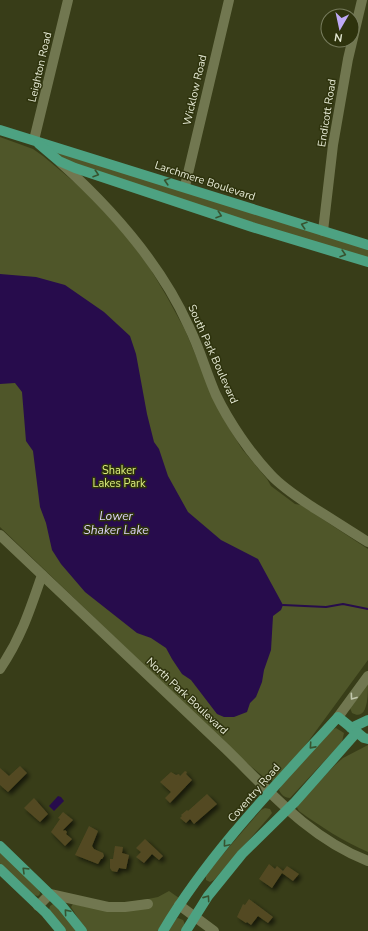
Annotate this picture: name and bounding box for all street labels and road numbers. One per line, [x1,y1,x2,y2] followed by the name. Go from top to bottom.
[25,30,55,104] street label: Leighton Road
[180,53,210,127] street label: Wicklow Road
[314,78,340,148] street label: Endicott Road
[153,158,257,204] street label: Larchmere Boulevard
[184,302,242,406] street label: South Park Boulevard
[143,654,231,738] street label: North Park Boulevard
[224,761,284,825] street label: Coventry Road

